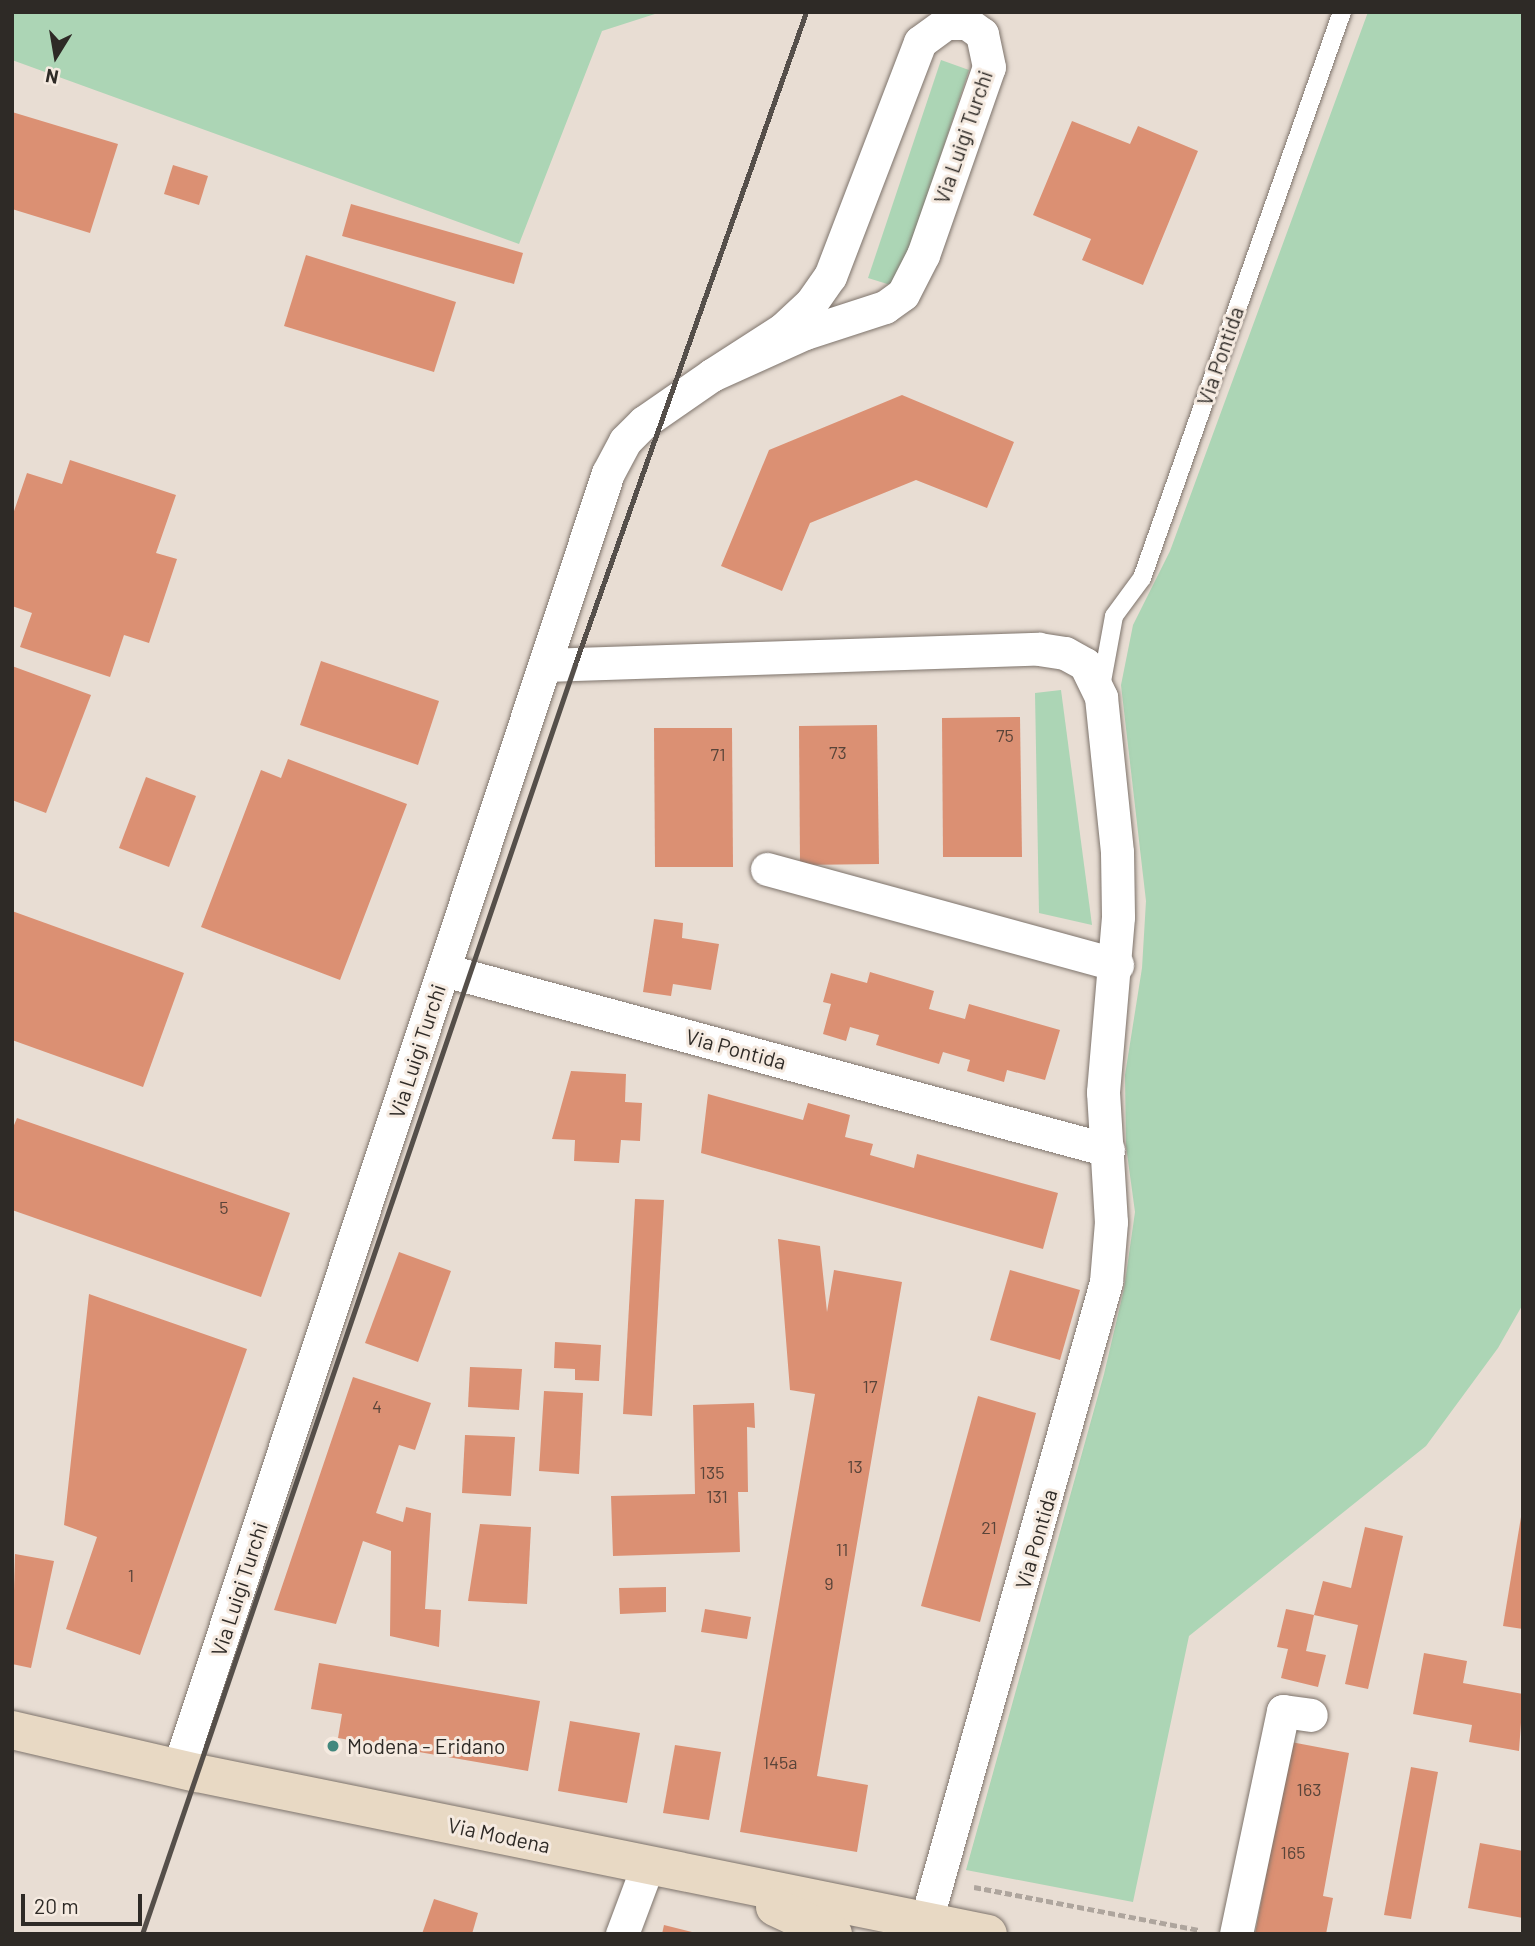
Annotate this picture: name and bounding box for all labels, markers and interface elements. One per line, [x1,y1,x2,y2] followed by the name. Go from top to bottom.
[21,21,91,91] north arrow
[44,65,60,90] text: N
[928,67,998,207] street label: Via Luigi Turchi
[1191,303,1249,409] street label: Via Pontida
[996,724,1014,746] house number: 75
[829,741,847,763] house number: 73
[711,743,725,765] house number: 71
[383,981,451,1121] street label: Via Luigi Turchi
[683,1024,789,1074] street label: Via Pontida
[219,1196,229,1218] house number: 5
[863,1375,877,1397] house number: 17
[372,1395,382,1417] house number: 4
[847,1455,863,1477] house number: 13
[700,1461,724,1483] house number: 135
[706,1485,728,1507] house number: 131
[1010,1486,1062,1592] street label: Via Pontida
[981,1516,997,1538] house number: 21
[205,1519,273,1659] street label: Via Luigi Turchi
[836,1538,848,1560] house number: 11
[128,1564,134,1586] house number: 1
[824,1572,834,1594] house number: 9
[347,1733,505,1759] place label: Modena - Eridano
[325,1738,341,1754] marker: Modena - Eridano
[763,1751,797,1773] house number: 145a
[1297,1778,1321,1800] house number: 163
[446,1812,552,1858] street label: Via Modena
[1281,1841,1305,1863] house number: 165
[24,1880,145,1924] scale bar
[34,1893,79,1918] text: 20 m

